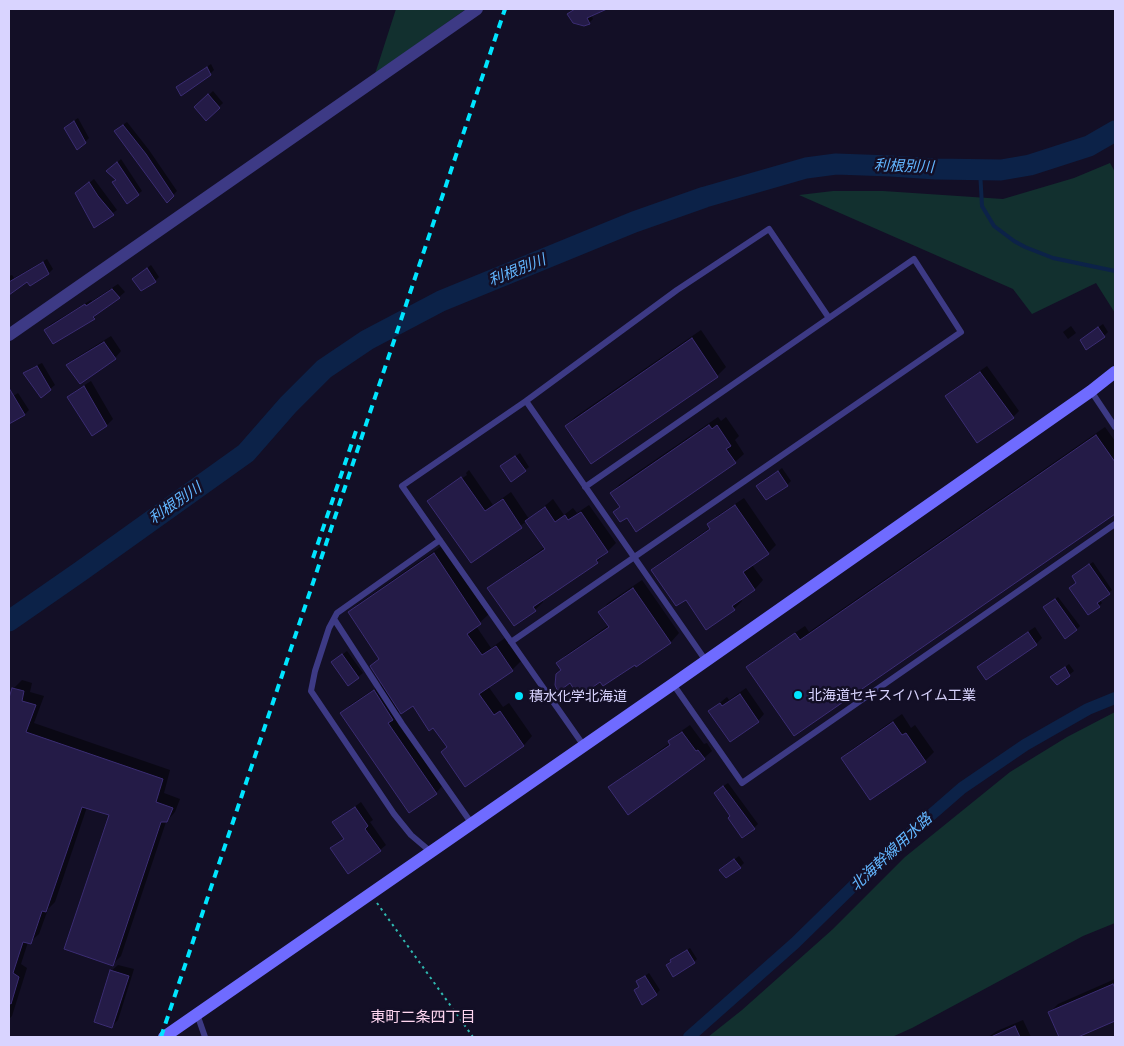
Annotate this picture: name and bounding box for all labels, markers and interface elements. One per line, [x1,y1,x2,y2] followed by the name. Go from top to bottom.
[874,156,934,176] water label: 利根別川
[486,250,548,290] water label: 利根別川
[145,478,205,528] water label: 利根別川
[808,687,976,703] place label: 北海道セキスイハイム工業
[529,688,627,704] place label: 積水化学北海道
[792,689,804,701] marker: 北海道セキスイハイム工業
[513,690,525,702] marker: 積水化学北海道
[846,810,936,894] water label: 北海幹線用水路
[371,1008,475,1026] district label: 東町二条四丁目

